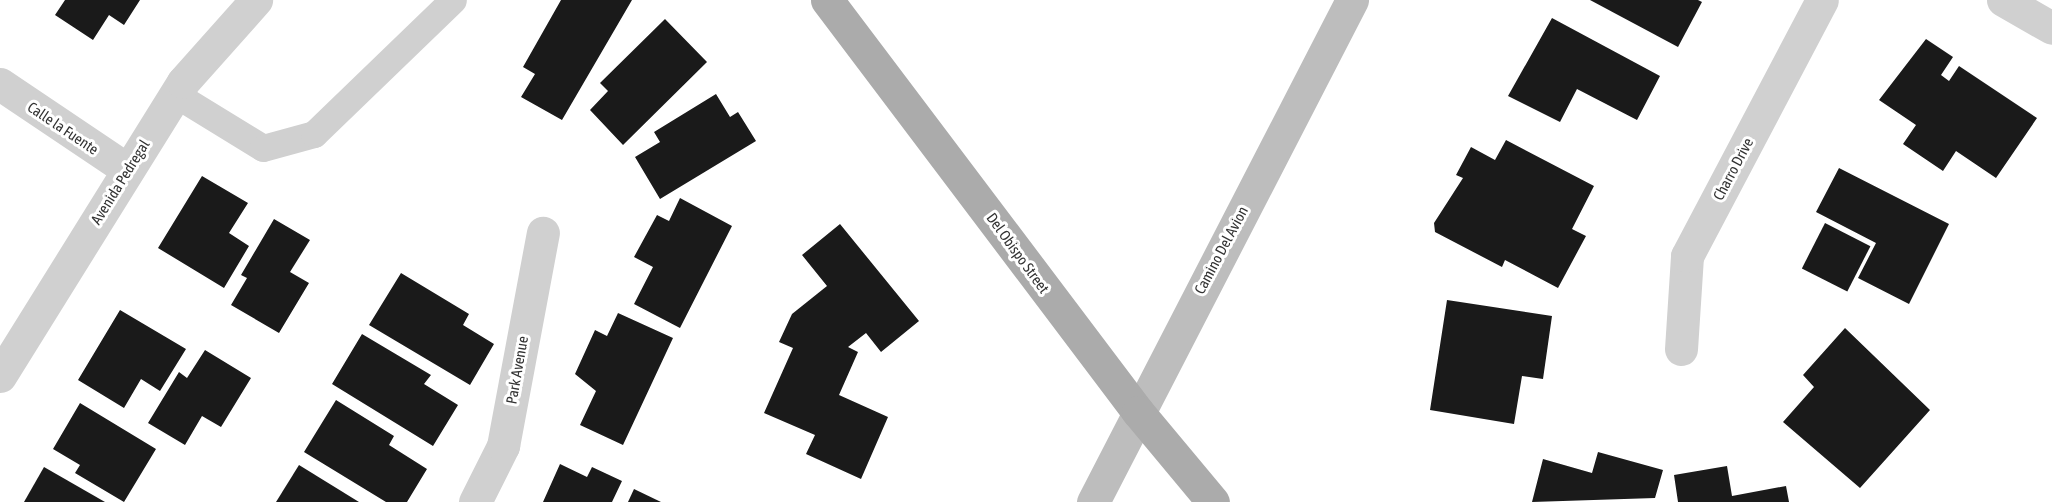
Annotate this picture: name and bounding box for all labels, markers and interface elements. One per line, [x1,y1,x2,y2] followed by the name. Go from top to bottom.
[24,98,102,158] street label: Calle la Fuente
[1709,135,1757,203] street label: Charro Drive
[87,136,153,228] street label: Avenida Pedregal
[1190,203,1252,297] street label: Camino Del Avion
[983,209,1053,297] street label: Del Obispo Street
[502,335,532,405] street label: Park Avenue

